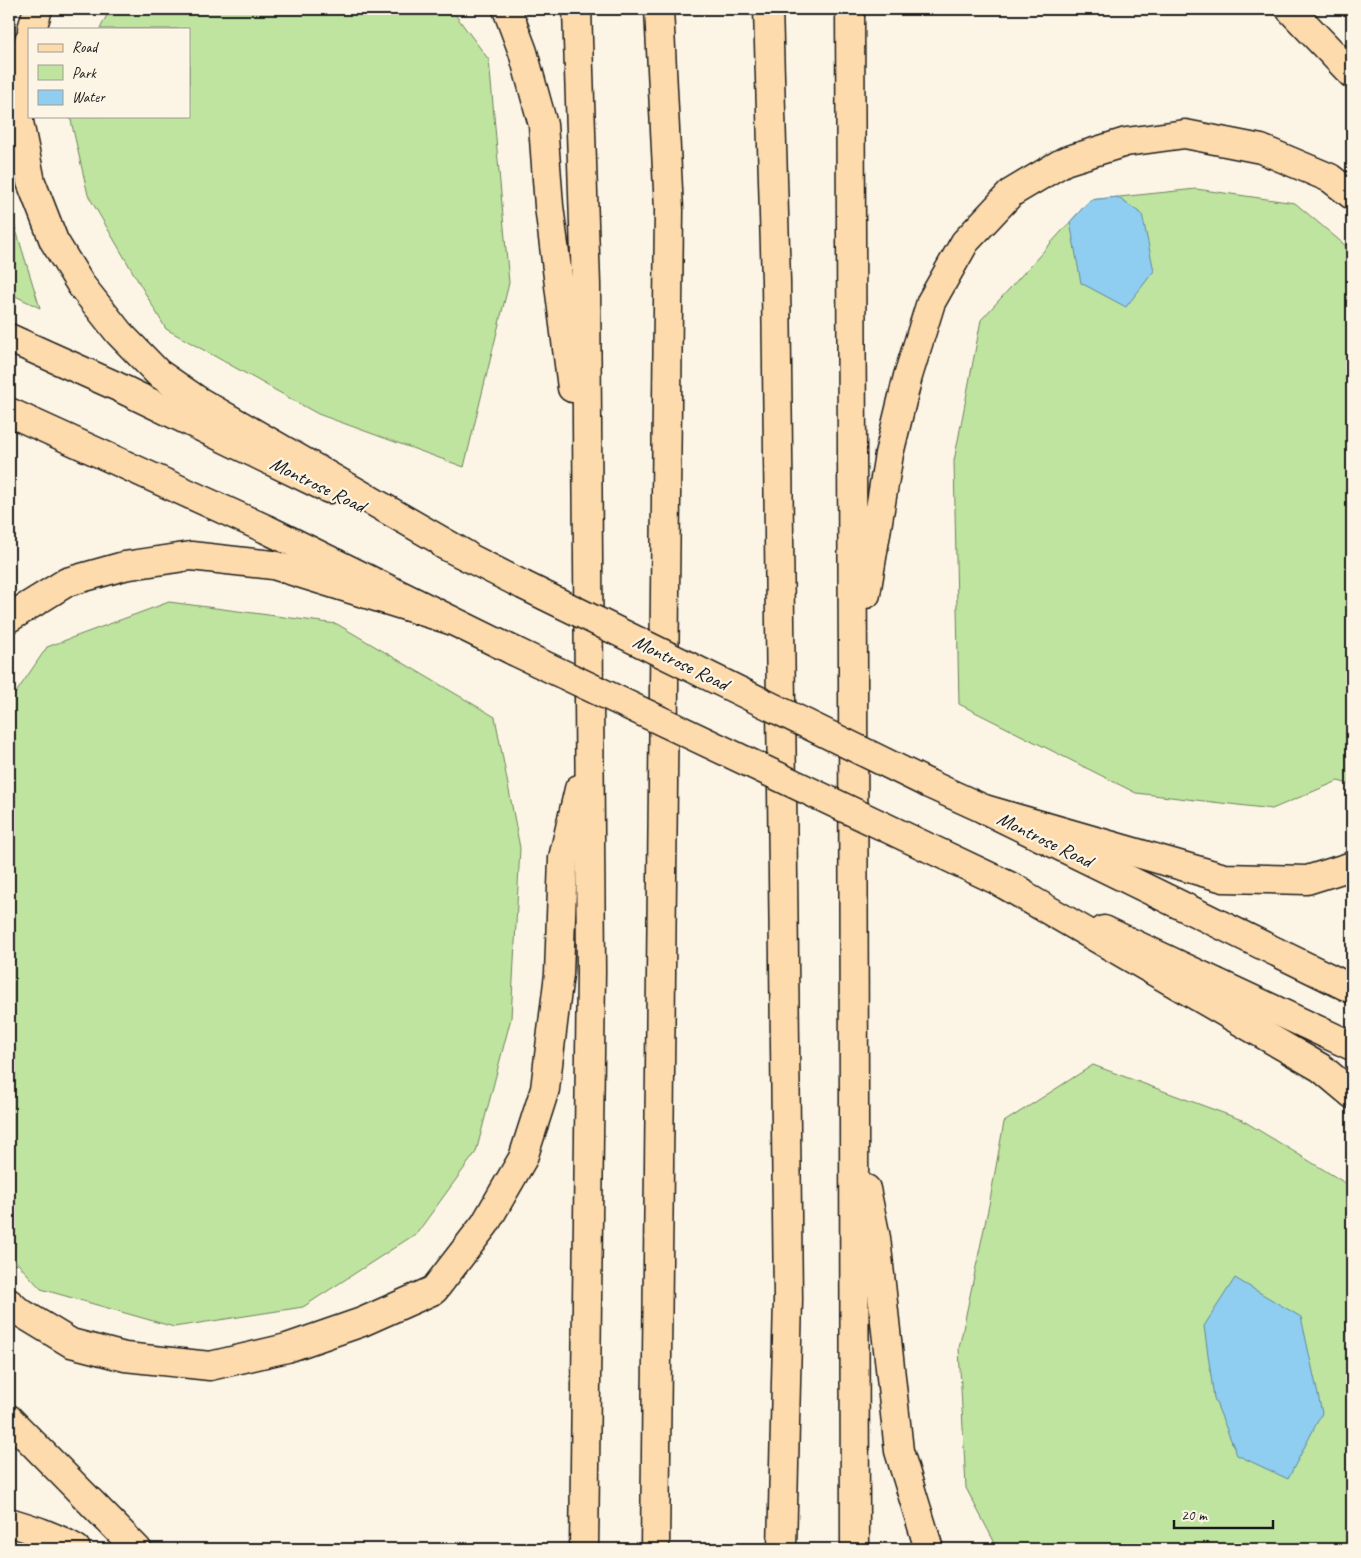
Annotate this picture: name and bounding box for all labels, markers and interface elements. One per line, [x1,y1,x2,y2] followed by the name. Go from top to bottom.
[28,28,190,118] legend
[72,38,99,57] text: Road
[72,64,97,83] text: Park
[72,88,106,107] text: Water
[266,451,372,520] street label: Montrose Road
[629,629,735,698] street label: Montrose Road
[993,806,1099,875] street label: Montrose Road
[1174,1498,1272,1530] scale bar
[1181,1506,1208,1525] text: 20 m

